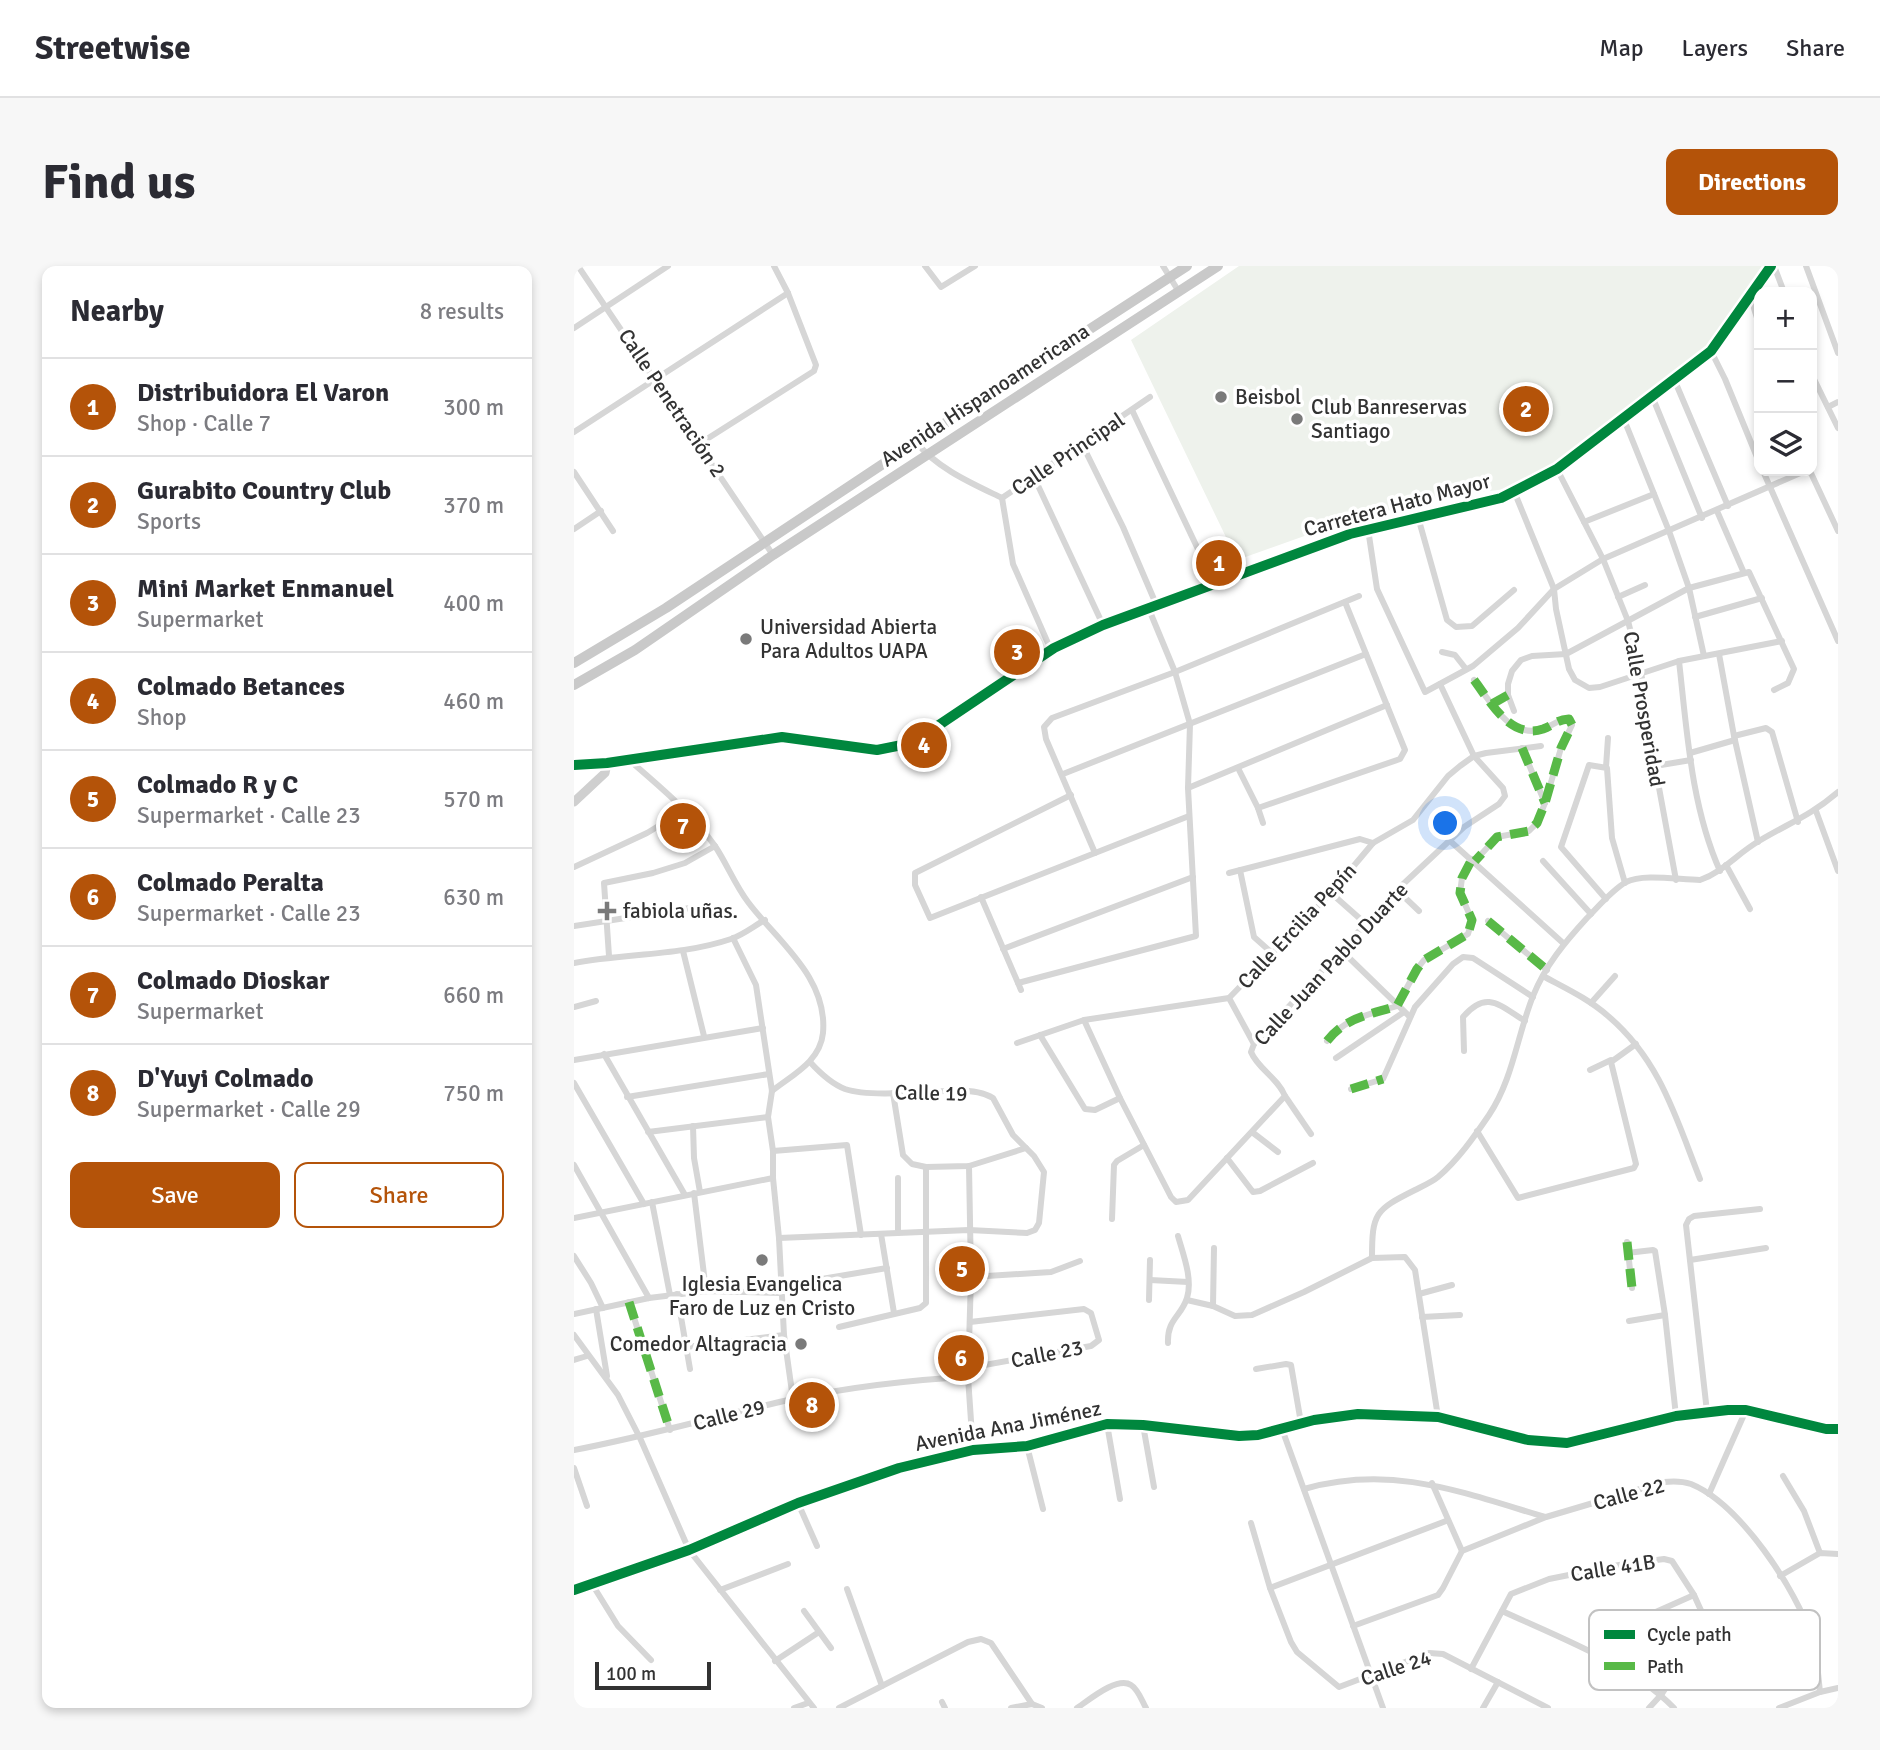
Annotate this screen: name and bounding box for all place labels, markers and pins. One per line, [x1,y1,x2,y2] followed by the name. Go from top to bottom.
[1503,383,1549,435] pin: 2
[1235,384,1301,410] place label: Beisbol
[1213,389,1229,405] marker: Beisbol
[1311,394,1467,444] place label: Club Banreservas Santiago
[1289,411,1305,427] marker: Club Banreservas Santiago
[1196,537,1242,589] pin: 1
[760,614,937,664] place label: Universidad Abierta Para Adultos UAPA
[994,626,1040,678] pin: 3
[738,631,754,647] marker: Universidad Abierta Para Adultos UAPA
[901,719,947,771] pin: 4
[660,800,706,852] pin: 7
[623,898,738,924] place label: fabiola uñas.
[597,901,617,921] marker: fabiola uñas.
[939,1243,985,1295] pin: 5
[754,1252,770,1268] marker: Iglesia Evangelica Faro de Luz en Cristo
[669,1271,855,1321] place label: Iglesia Evangelica Faro de Luz en Cristo
[610,1331,787,1357] place label: Comedor Altagracia
[938,1332,984,1384] pin: 6
[793,1336,809,1352] marker: Comedor Altagracia
[789,1379,835,1431] pin: 8

